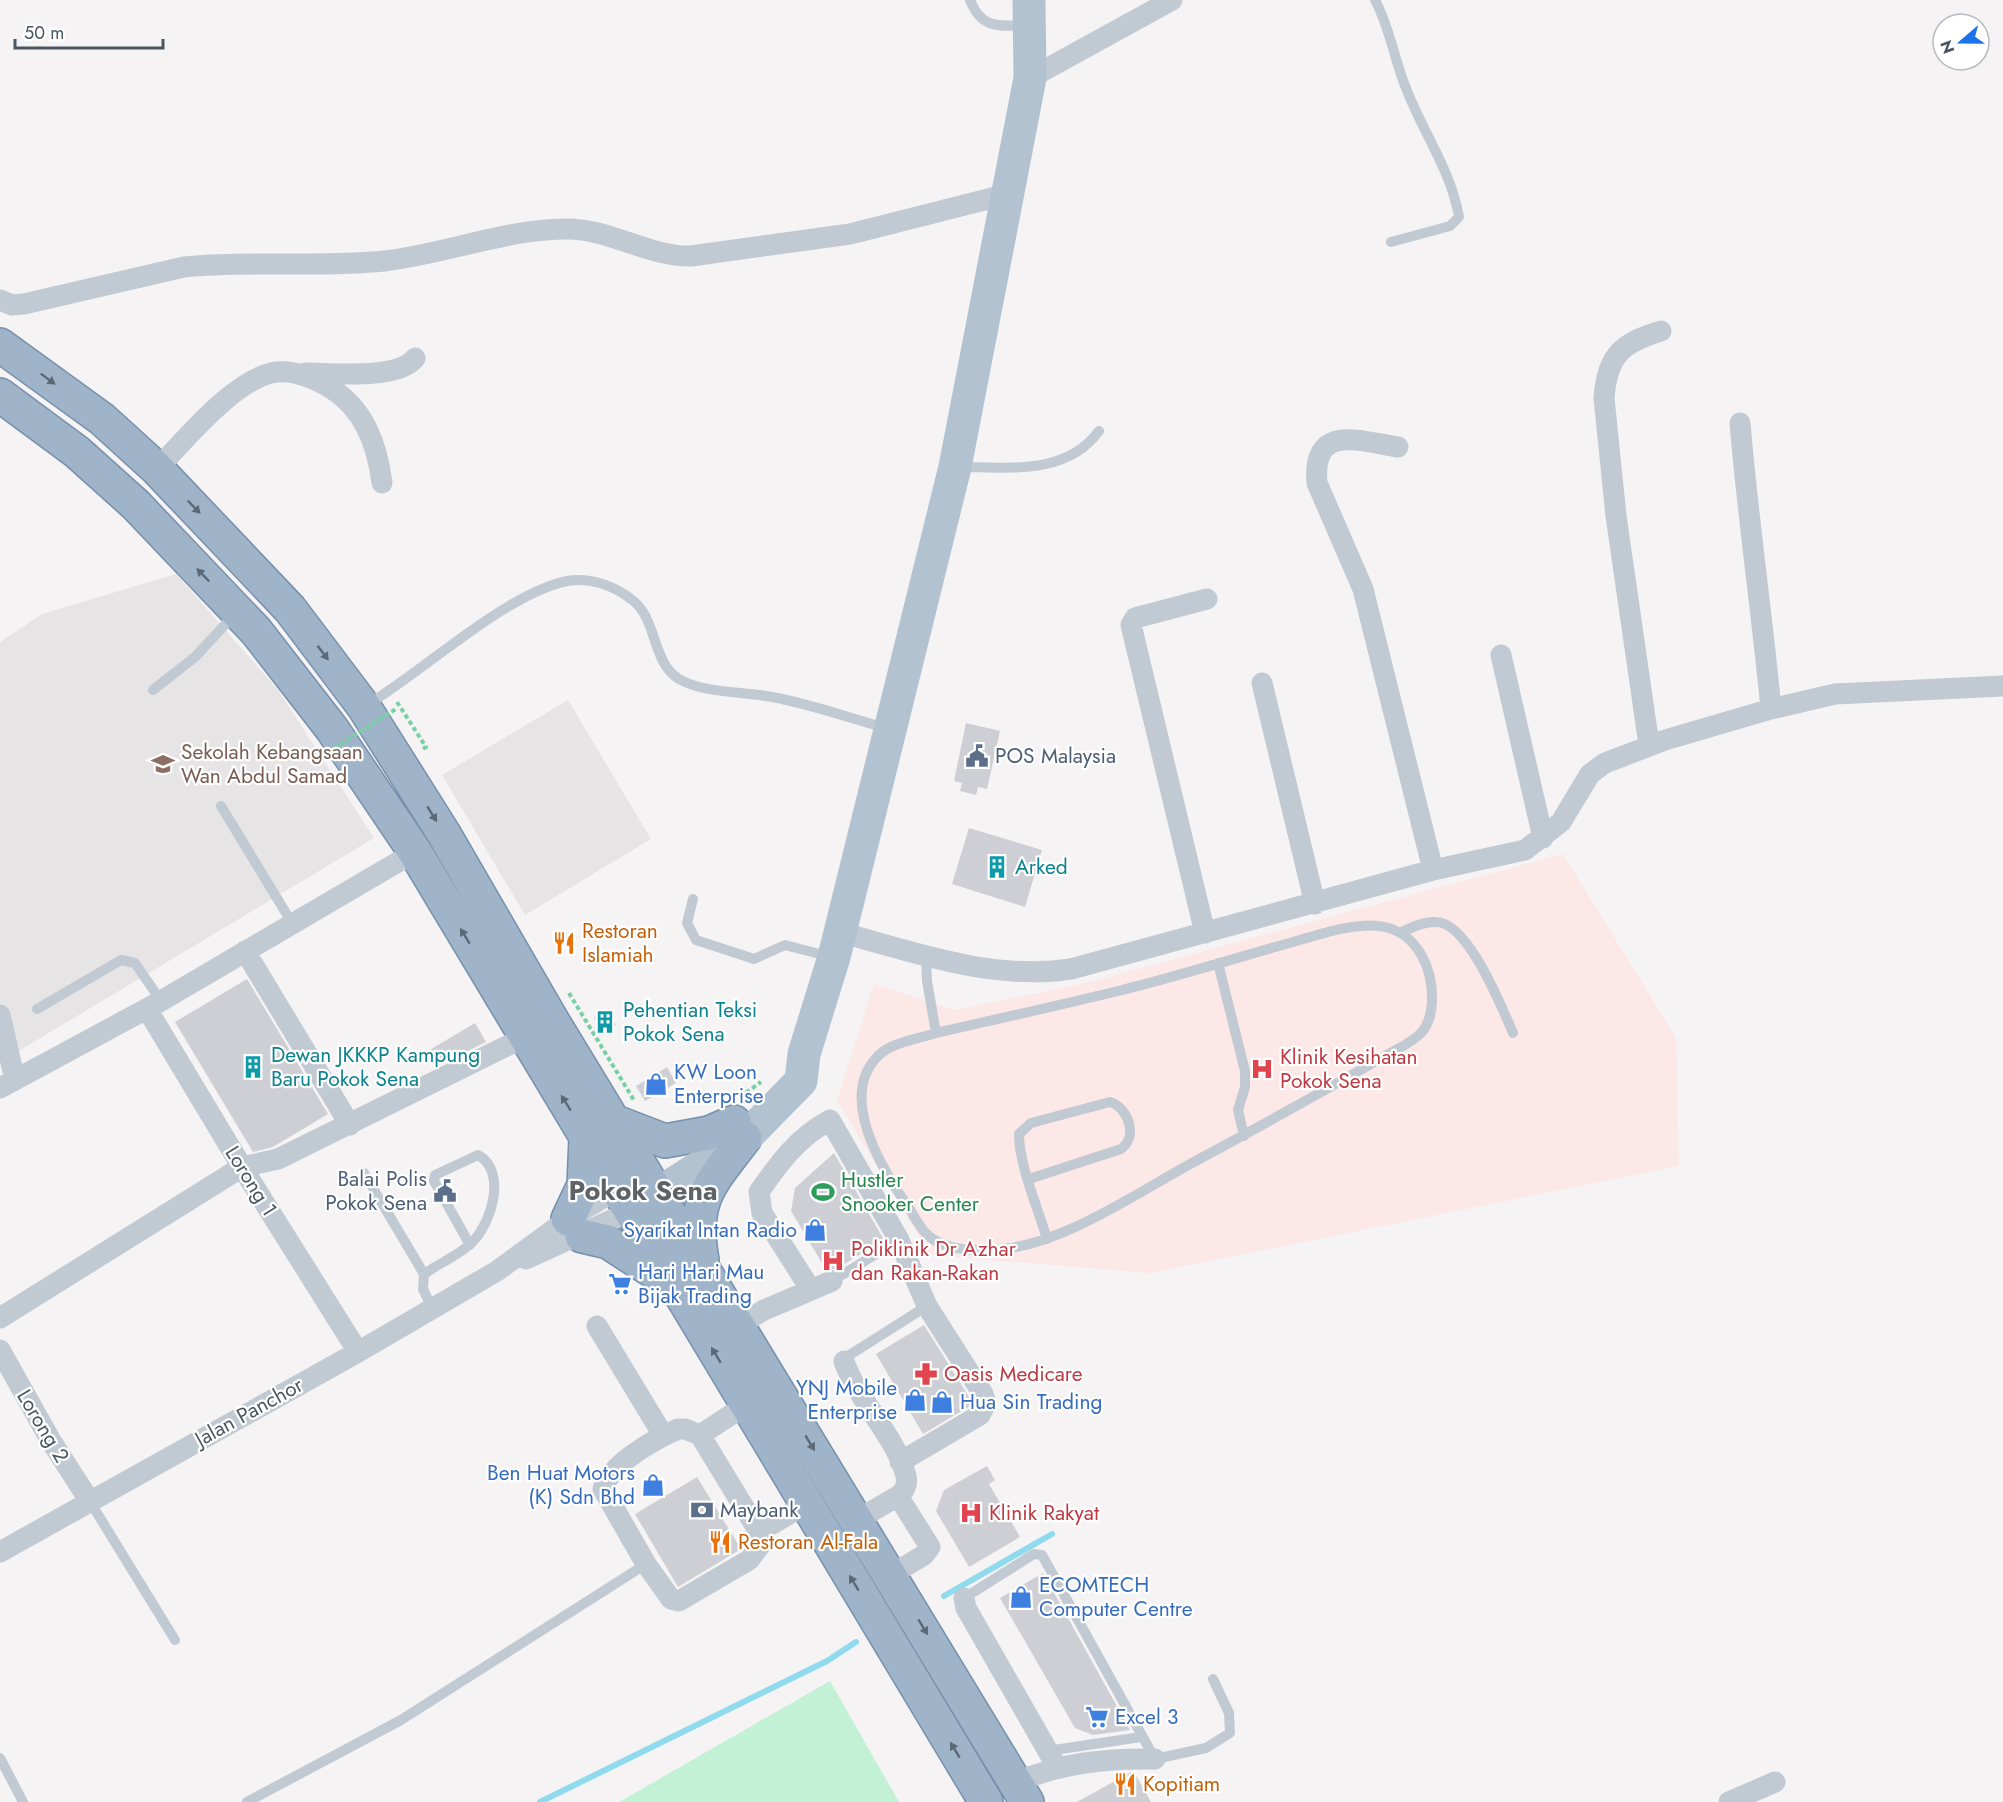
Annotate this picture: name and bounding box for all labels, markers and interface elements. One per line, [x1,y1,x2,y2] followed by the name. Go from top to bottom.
[15,12,164,50] scale bar
[1931,12,1991,72] north arrow
[24,20,64,46] text: 50 m
[1934,37,1960,57] text: N
[40,372,55,384] one-way arrow
[186,500,200,514] one-way arrow
[196,569,210,583] one-way arrow
[317,644,329,660] one-way arrow
[181,737,363,791] place label: Sekolah Kebangsaan Wan Abdul Samad
[995,741,1116,771] place label: POS Malaysia
[964,743,990,769] public building icon: POS Malaysia
[150,751,176,777] school or university icon: Sekolah Kebangsaan Wan Abdul Samad
[426,806,437,822] one-way arrow
[1015,852,1068,882] place label: Arked
[984,854,1010,880] building icon: Arked
[582,916,658,970] place label: Restoran Islamiah
[459,928,470,944] one-way arrow
[551,930,577,956] restaurant icon: Restoran Islamiah
[623,995,757,1049] place label: Pehentian Teksi Pokok Sena
[592,1009,618,1035] building icon: Pehentian Teksi Pokok Sena
[271,1040,480,1094] place label: Dewan JKKKP Kampung Baru Pokok Sena
[1280,1042,1417,1096] place label: Klinik Kesihatan Pokok Sena
[240,1054,266,1080] building icon: Dewan JKKKP Kampung Baru Pokok Sena
[1249,1056,1275,1082] hospital icon: Klinik Kesihatan Pokok Sena
[674,1057,764,1111] place label: KW Loon Enterprise
[643,1071,669,1097] shop icon: KW Loon Enterprise
[560,1095,571,1111] one-way arrow
[218,1140,284,1222] street label: Lorong 1
[325,1164,427,1218] place label: Balai Polis Pokok Sena
[841,1165,980,1219] place label: Hustler Snooker Center
[568,1171,718,1210] district label: Pokok Sena
[432,1178,458,1204] public building icon: Balai Polis Pokok Sena
[810,1179,836,1205] sports icon: Hustler Snooker Center
[623,1215,797,1245] place label: Syarikat Intan Radio
[802,1217,828,1243] shop icon: Syarikat Intan Radio
[851,1234,1017,1288] place label: Poliklinik Dr Azhar dan Rakan-Rakan
[820,1248,846,1274] hospital icon: Poliklinik Dr Azhar dan Rakan-Rakan
[638,1257,764,1311] place label: Hari Hari Mau Bijak Trading
[607,1271,633,1297] supermarket icon: Hari Hari Mau Bijak Trading
[710,1347,721,1363] one-way arrow
[944,1359,1083,1389] place label: Oasis Medicare
[913,1361,939,1387] pharmacy icon: Oasis Medicare
[187,1370,309,1455] street label: Jalan Panchor
[796,1373,897,1427] place label: YNJ Mobile Enterprise
[9,1384,77,1468] street label: Lorong 2
[902,1387,928,1413] shop icon: YNJ Mobile Enterprise
[960,1387,1103,1417] place label: Hua Sin Trading
[929,1389,955,1415] shop icon: Hua Sin Trading
[805,1435,816,1451] one-way arrow
[487,1458,635,1512] place label: Ben Huat Motors (K) Sdn Bhd
[640,1472,666,1498] shop icon: Ben Huat Motors (K) Sdn Bhd
[720,1495,799,1525] place label: Maybank
[689,1497,715,1523] bank icon: Maybank
[989,1498,1099,1528] place label: Klinik Rakyat
[958,1500,984,1526] hospital icon: Klinik Rakyat
[738,1527,878,1557] place label: Restoran Al-Fala
[707,1529,733,1555] restaurant icon: Restoran Al-Fala
[1039,1570,1193,1624] place label: ECOMTECH Computer Centre
[848,1575,859,1591] one-way arrow
[1008,1584,1034,1610] shop icon: ECOMTECH Computer Centre
[917,1619,928,1635] one-way arrow
[1115,1702,1179,1732] place label: Excel 3
[1084,1704,1110,1730] supermarket icon: Excel 3
[949,1742,960,1758] one-way arrow
[1143,1769,1220,1799] place label: Kopitiam
[1112,1771,1138,1797] restaurant icon: Kopitiam

